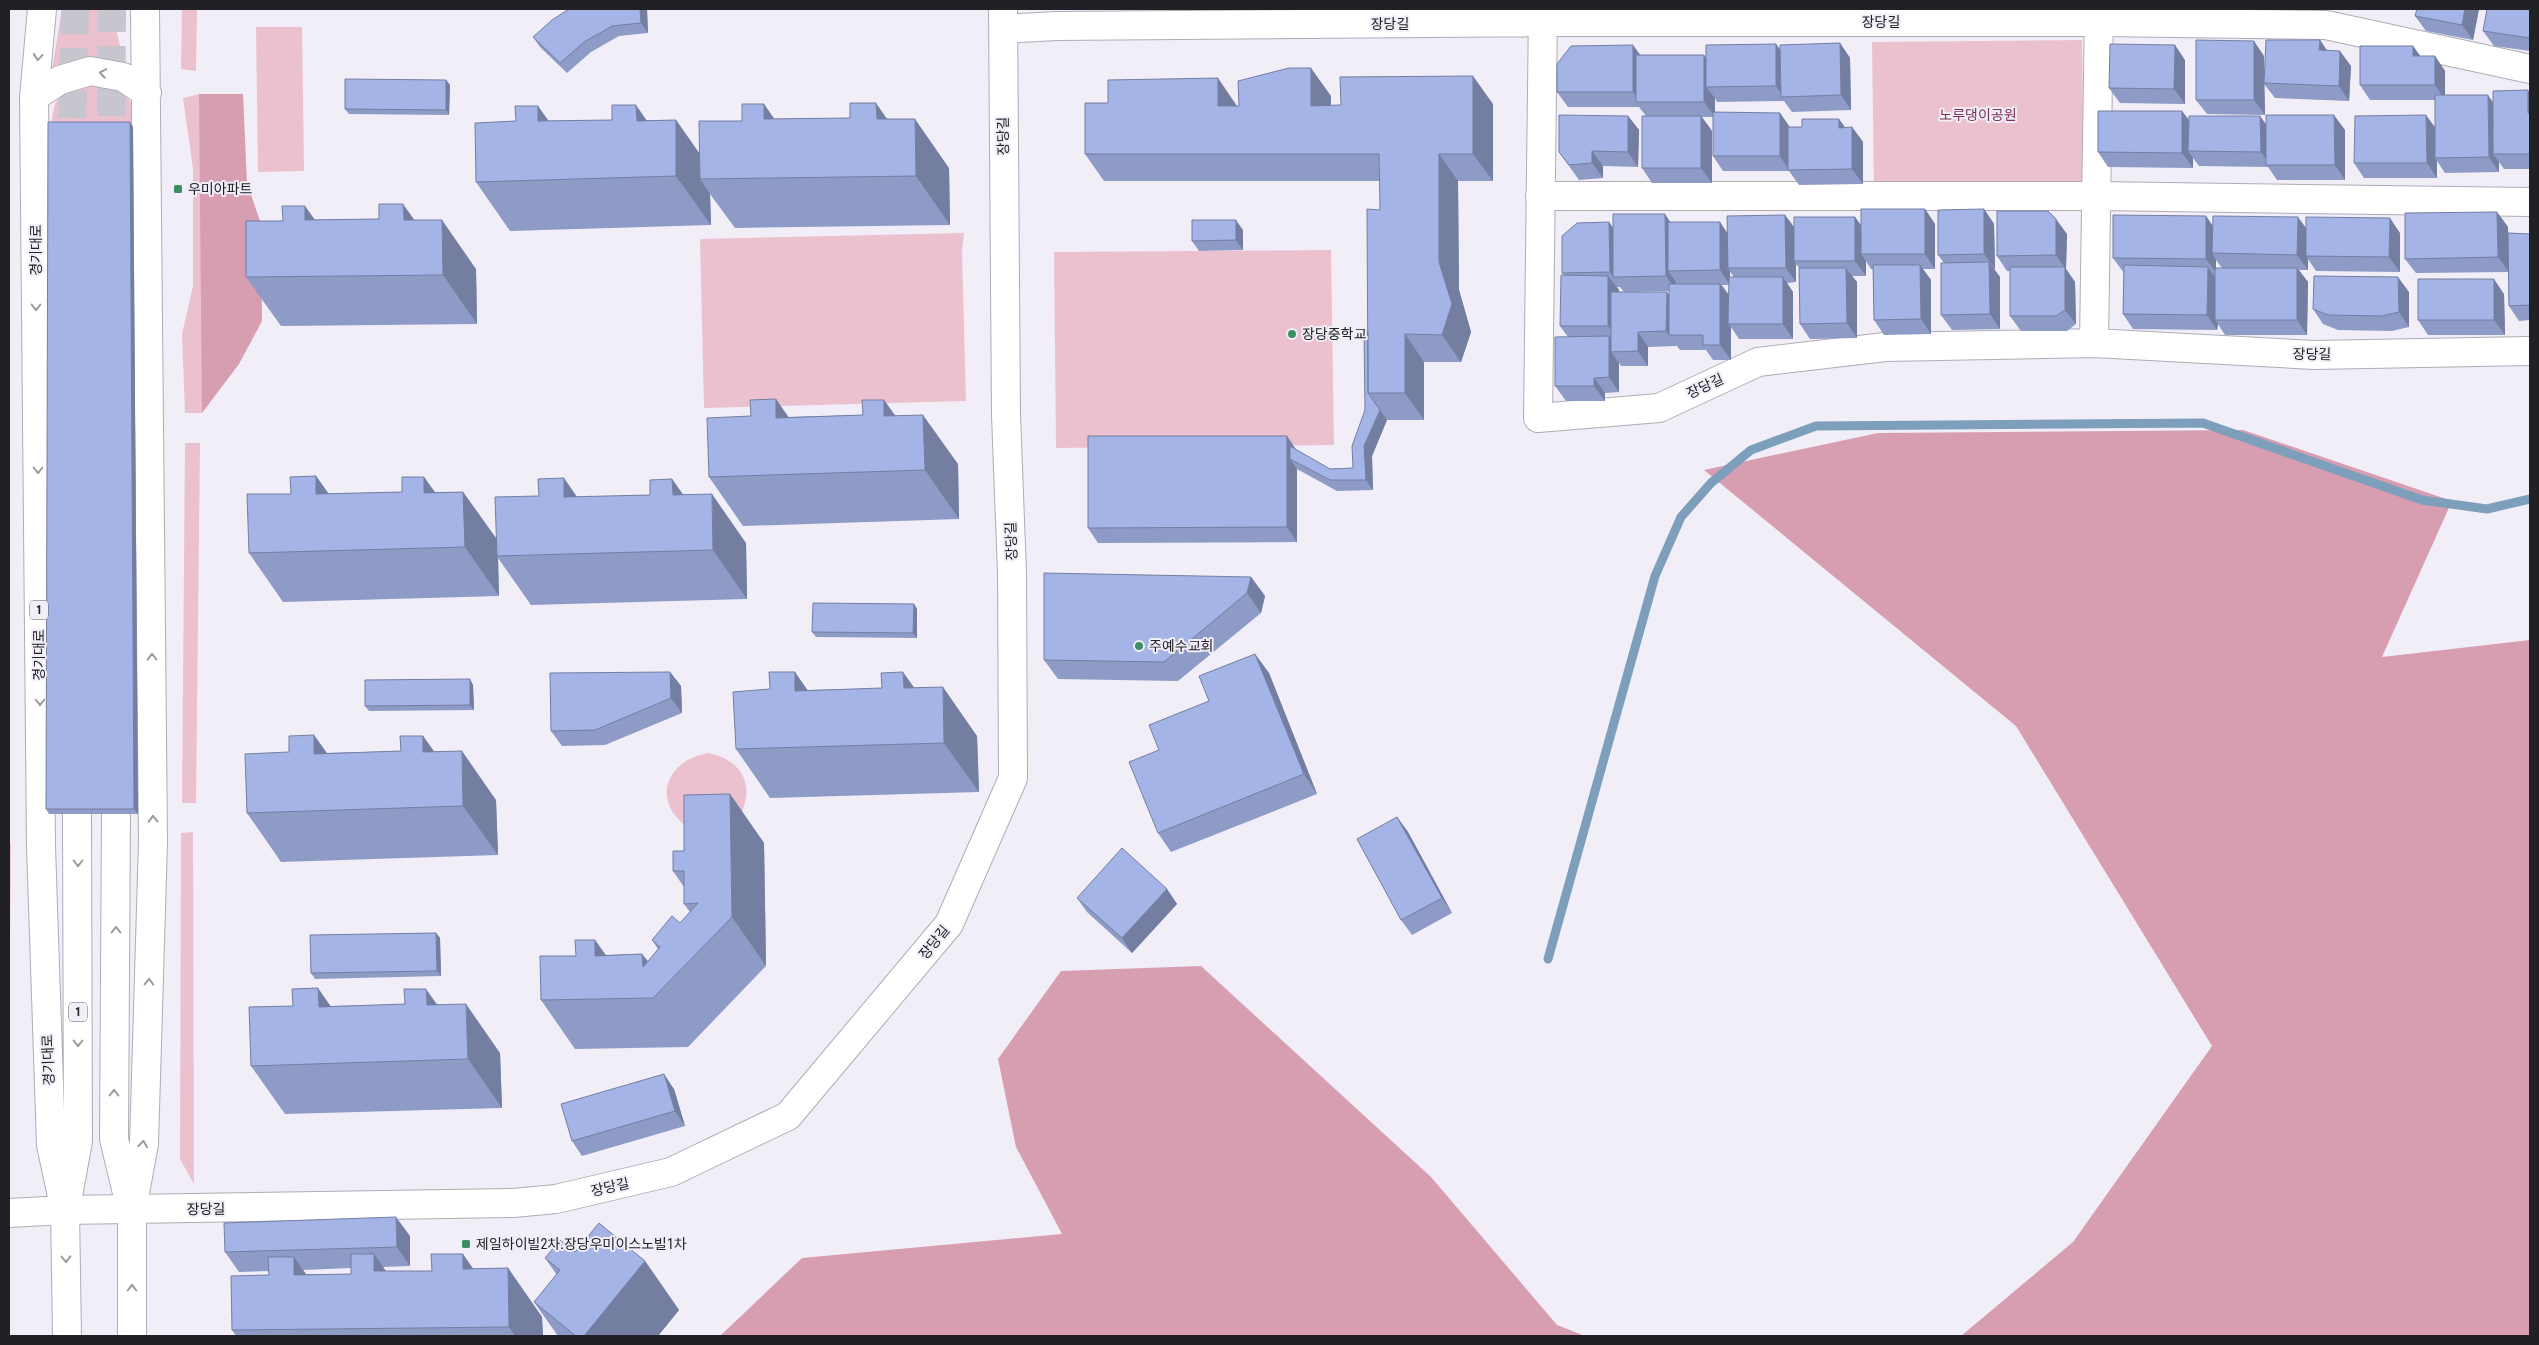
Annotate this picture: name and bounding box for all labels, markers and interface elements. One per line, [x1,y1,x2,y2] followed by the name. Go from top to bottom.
[1862,14,1900,30] street label: 장당길
[1371,16,1409,32] street label: 장당길
[32,54,43,62] one-way arrow
[99,69,108,79] one-way arrow
[1939,107,2017,123] park label: 노루댕이공원
[995,117,1011,155] street label: 장당길
[188,181,253,197] place label: 우미아파트
[172,183,184,195] marker: 우미아파트
[28,224,44,276] street label: 경기대로
[31,304,41,311] one-way arrow
[1302,326,1367,342] place label: 장당중학교
[1286,328,1298,340] marker: 장당중학교
[2293,346,2331,362] street label: 장당길
[1684,371,1726,401] street label: 장당길
[32,466,43,474] one-way arrow
[1002,521,1020,561] street label: 장당길
[30,600,48,620] road number: 1
[31,629,47,681] street label: 경기대로
[1149,638,1213,654] place label: 주예수교회
[1133,640,1145,652] marker: 주예수교회
[147,653,157,660] one-way arrow
[34,698,45,706] one-way arrow
[148,815,158,823] one-way arrow
[73,859,83,867] one-way arrow
[916,922,952,962] street label: 장당길
[111,926,121,934] one-way arrow
[144,978,154,986] one-way arrow
[69,1002,87,1022] road number: 1
[39,1034,57,1086] street label: 경기대로
[73,1039,83,1047] one-way arrow
[109,1088,120,1096] one-way arrow
[137,1140,148,1148] one-way arrow
[589,1175,631,1199] street label: 장당길
[187,1201,225,1217] street label: 장당길
[476,1236,687,1252] place label: 제일하이빌2차.장당우미이스노빌1차
[460,1238,472,1250] marker: 제일하이빌2차.장당우미이스노빌1차
[61,1255,71,1263] one-way arrow
[127,1283,137,1291] one-way arrow

